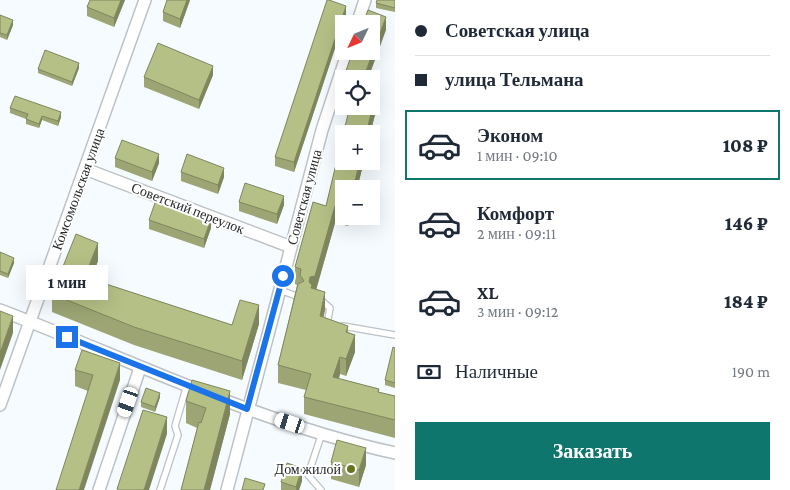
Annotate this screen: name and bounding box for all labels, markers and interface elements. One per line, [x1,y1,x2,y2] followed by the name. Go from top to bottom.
[335,15,380,60] north arrow
[335,15,380,225] map controls
[445,20,590,41] text: Советская улица
[445,69,584,90] text: улица Тельмана
[335,70,380,115] button: locate
[417,123,462,168] icon: car
[48,125,108,252] street label: Комсомольская улица
[335,125,380,170] button: +
[477,125,543,146] text: Эконом
[723,135,768,156] text: 108 ₽
[284,147,325,246] street label: Советская улица
[477,147,558,164] text: 1 мин · 09:10
[129,179,247,237] street label: Советский переулок
[335,180,380,225] button: −
[417,201,462,246] icon: car
[477,203,554,224] text: Комфорт
[725,213,768,234] text: 146 ₽
[477,225,556,242] text: 2 мин · 09:11
[26,264,108,300] callout: 1 мин
[272,265,294,287] route start
[48,274,86,291] text: 1 мин
[417,279,462,324] icon: car
[477,282,499,303] text: XL
[724,291,768,312] text: 184 ₽
[477,303,558,320] text: 3 мин · 09:12
[56,326,78,348] route end
[415,358,443,386] icon: cash
[455,361,538,382] text: Наличные
[732,363,770,380] text: 190 m
[116,385,139,419] car
[273,411,306,435] car
[415,422,770,480] button: Заказать
[275,461,341,477] place label: Дом жилой
[345,463,357,475] marker: Дом жилой

